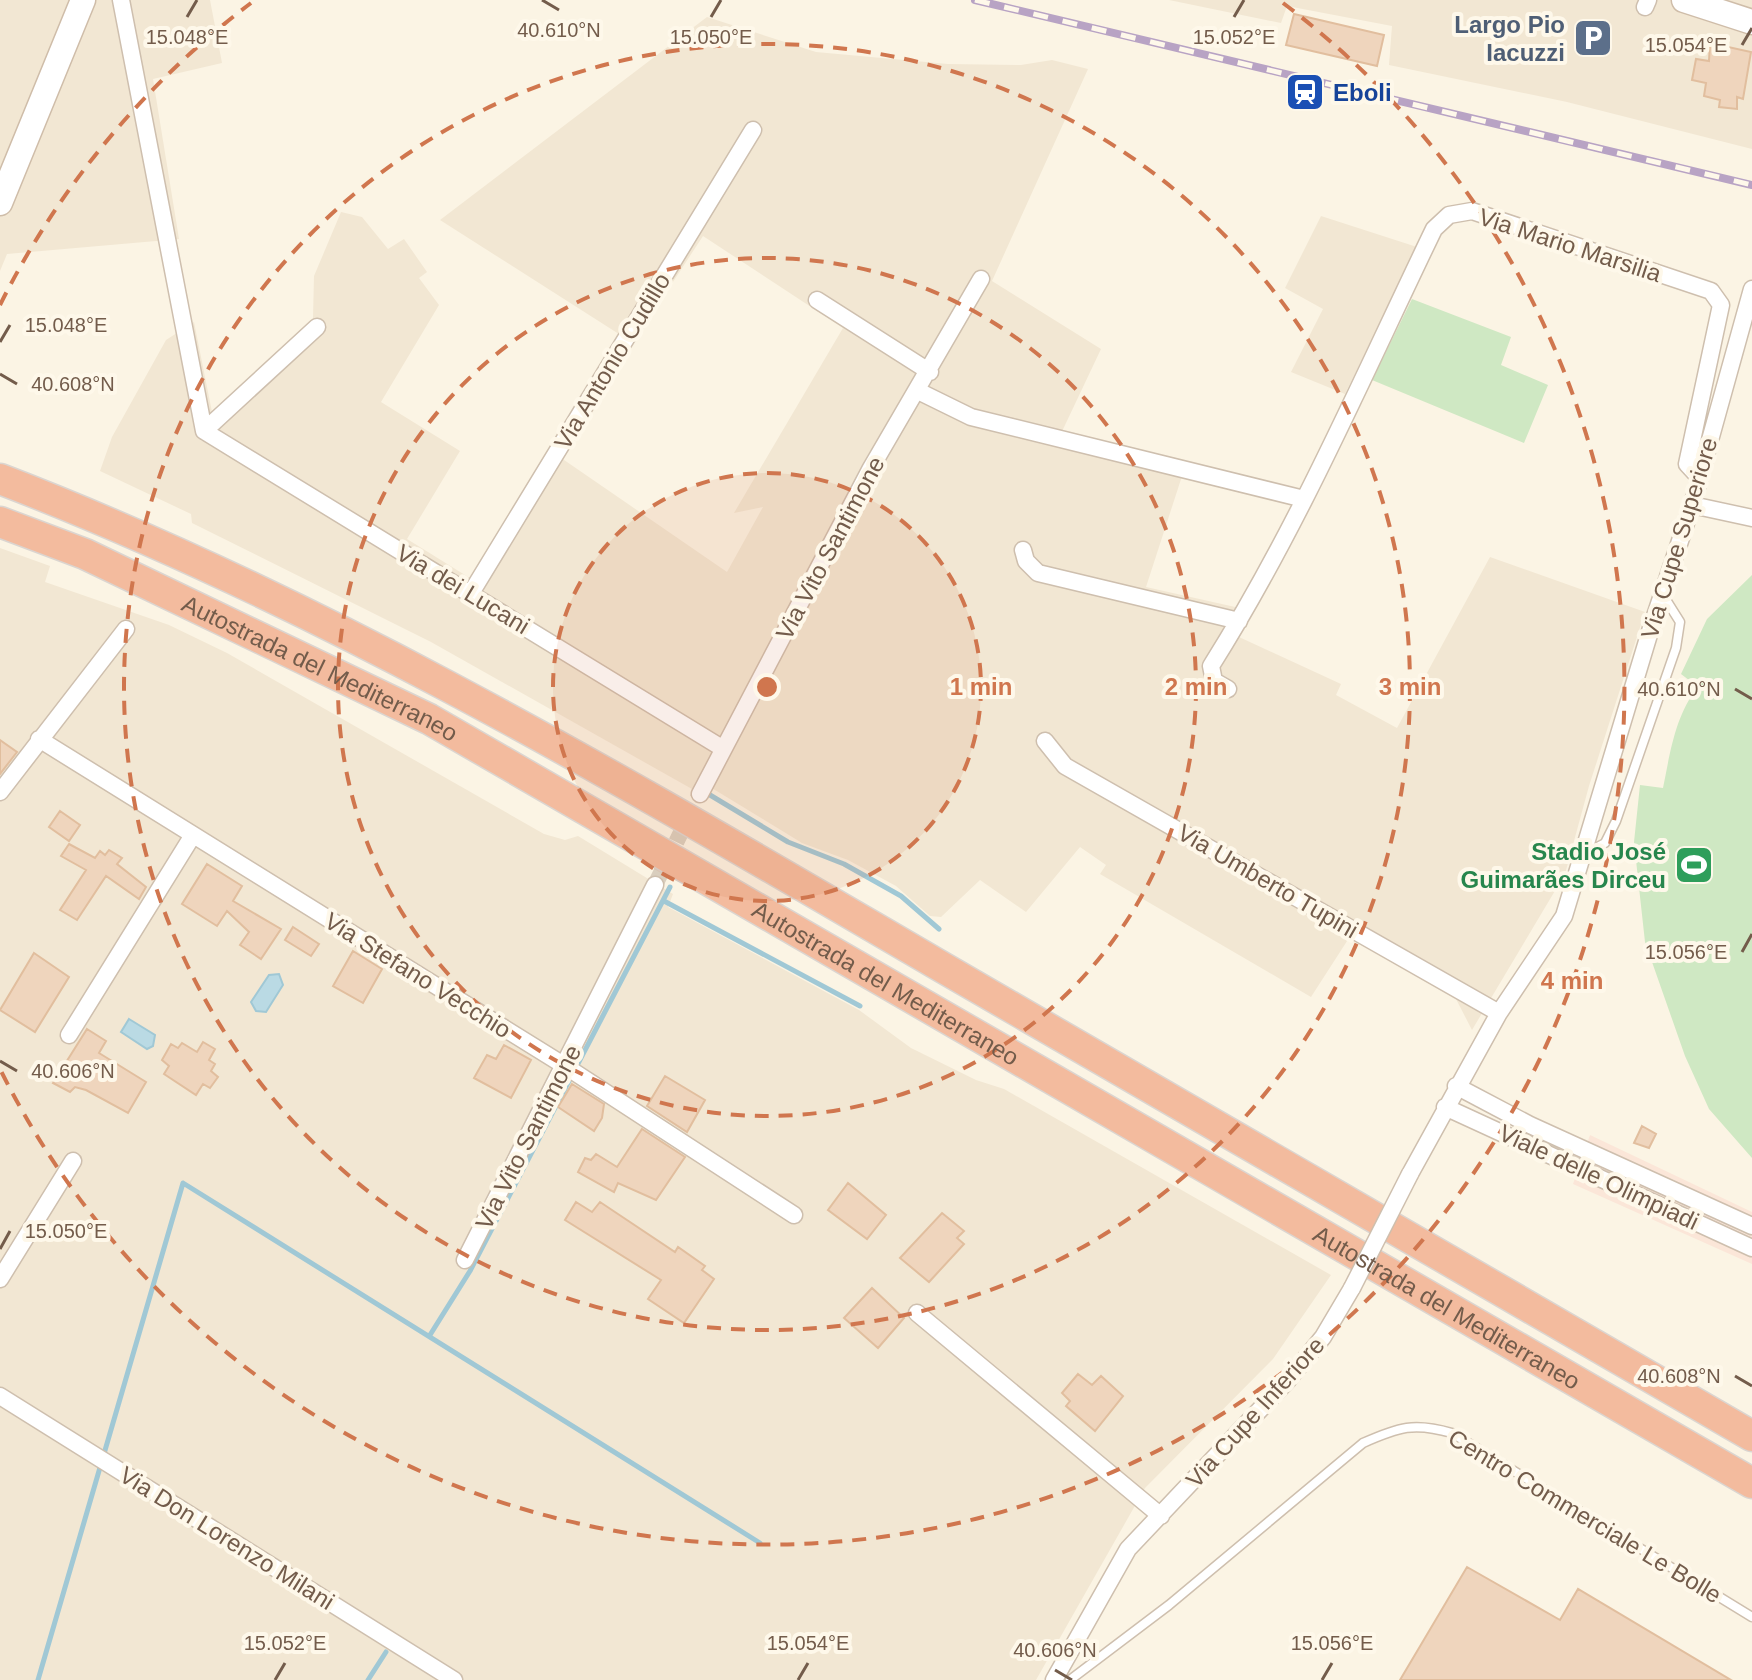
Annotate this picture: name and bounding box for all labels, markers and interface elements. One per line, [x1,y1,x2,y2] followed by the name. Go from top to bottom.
[1454,11,1565,66] place label: Largo Pio Iacuzzi
[1572,17,1614,59] parking icon: Largo Pio Iacuzzi
[517,19,601,41] text: 40.610°N
[146,26,228,48] text: 15.048°E
[670,26,752,48] text: 15.050°E
[1193,26,1275,48] text: 15.052°E
[1645,34,1727,56] text: 15.054°E
[1284,71,1326,113] station icon: Eboli
[1333,79,1392,106] place label: Eboli
[1475,203,1665,287] street label: Via Mario Marsilia
[549,268,675,454] street label: Via Antonio Cudillo
[25,314,107,336] text: 15.048°E
[31,373,115,395] text: 40.608°N
[1636,434,1722,642] street label: Via Cupe Superiore
[770,452,890,644] street label: Via Vito Santimone
[392,539,534,639] street label: Via dei Lucani
[178,589,463,746] street label: Autostrada del Mediterraneo
[753,673,781,701] centre of rings
[950,673,1012,700] text: 1 min
[1165,673,1227,700] text: 2 min
[1379,673,1441,700] text: 3 min
[1637,678,1721,700] text: 40.610°N
[1173,818,1363,944] street label: Via Umberto Tupini
[1461,838,1666,893] place label: Stadio José Guimarães Dirceu
[1673,844,1715,886] sports icon: Stadio José Guimarães Dirceu
[748,895,1024,1070] street label: Autostrada del Mediterraneo
[320,907,516,1043] street label: Via Stefano Vecchio
[1645,941,1727,963] text: 15.056°E
[1541,967,1603,994] text: 4 min
[470,1040,586,1234] street label: Via Vito Santimone
[31,1060,115,1082] text: 40.606°N
[1495,1119,1703,1235] street label: Viale delle Olimpiadi
[1309,1219,1585,1394] street label: Autostrada del Mediterraneo
[25,1220,107,1242] text: 15.050°E
[1180,1331,1330,1493] street label: Via Cupe Inferiore
[1637,1365,1721,1387] text: 40.608°N
[1444,1424,1726,1608] street label: Centro Commerciale Le Bolle
[115,1461,339,1615] street label: Via Don Lorenzo Milani
[244,1632,326,1654] text: 15.052°E
[767,1632,849,1654] text: 15.054°E
[1291,1632,1373,1654] text: 15.056°E
[1013,1639,1097,1661] text: 40.606°N

